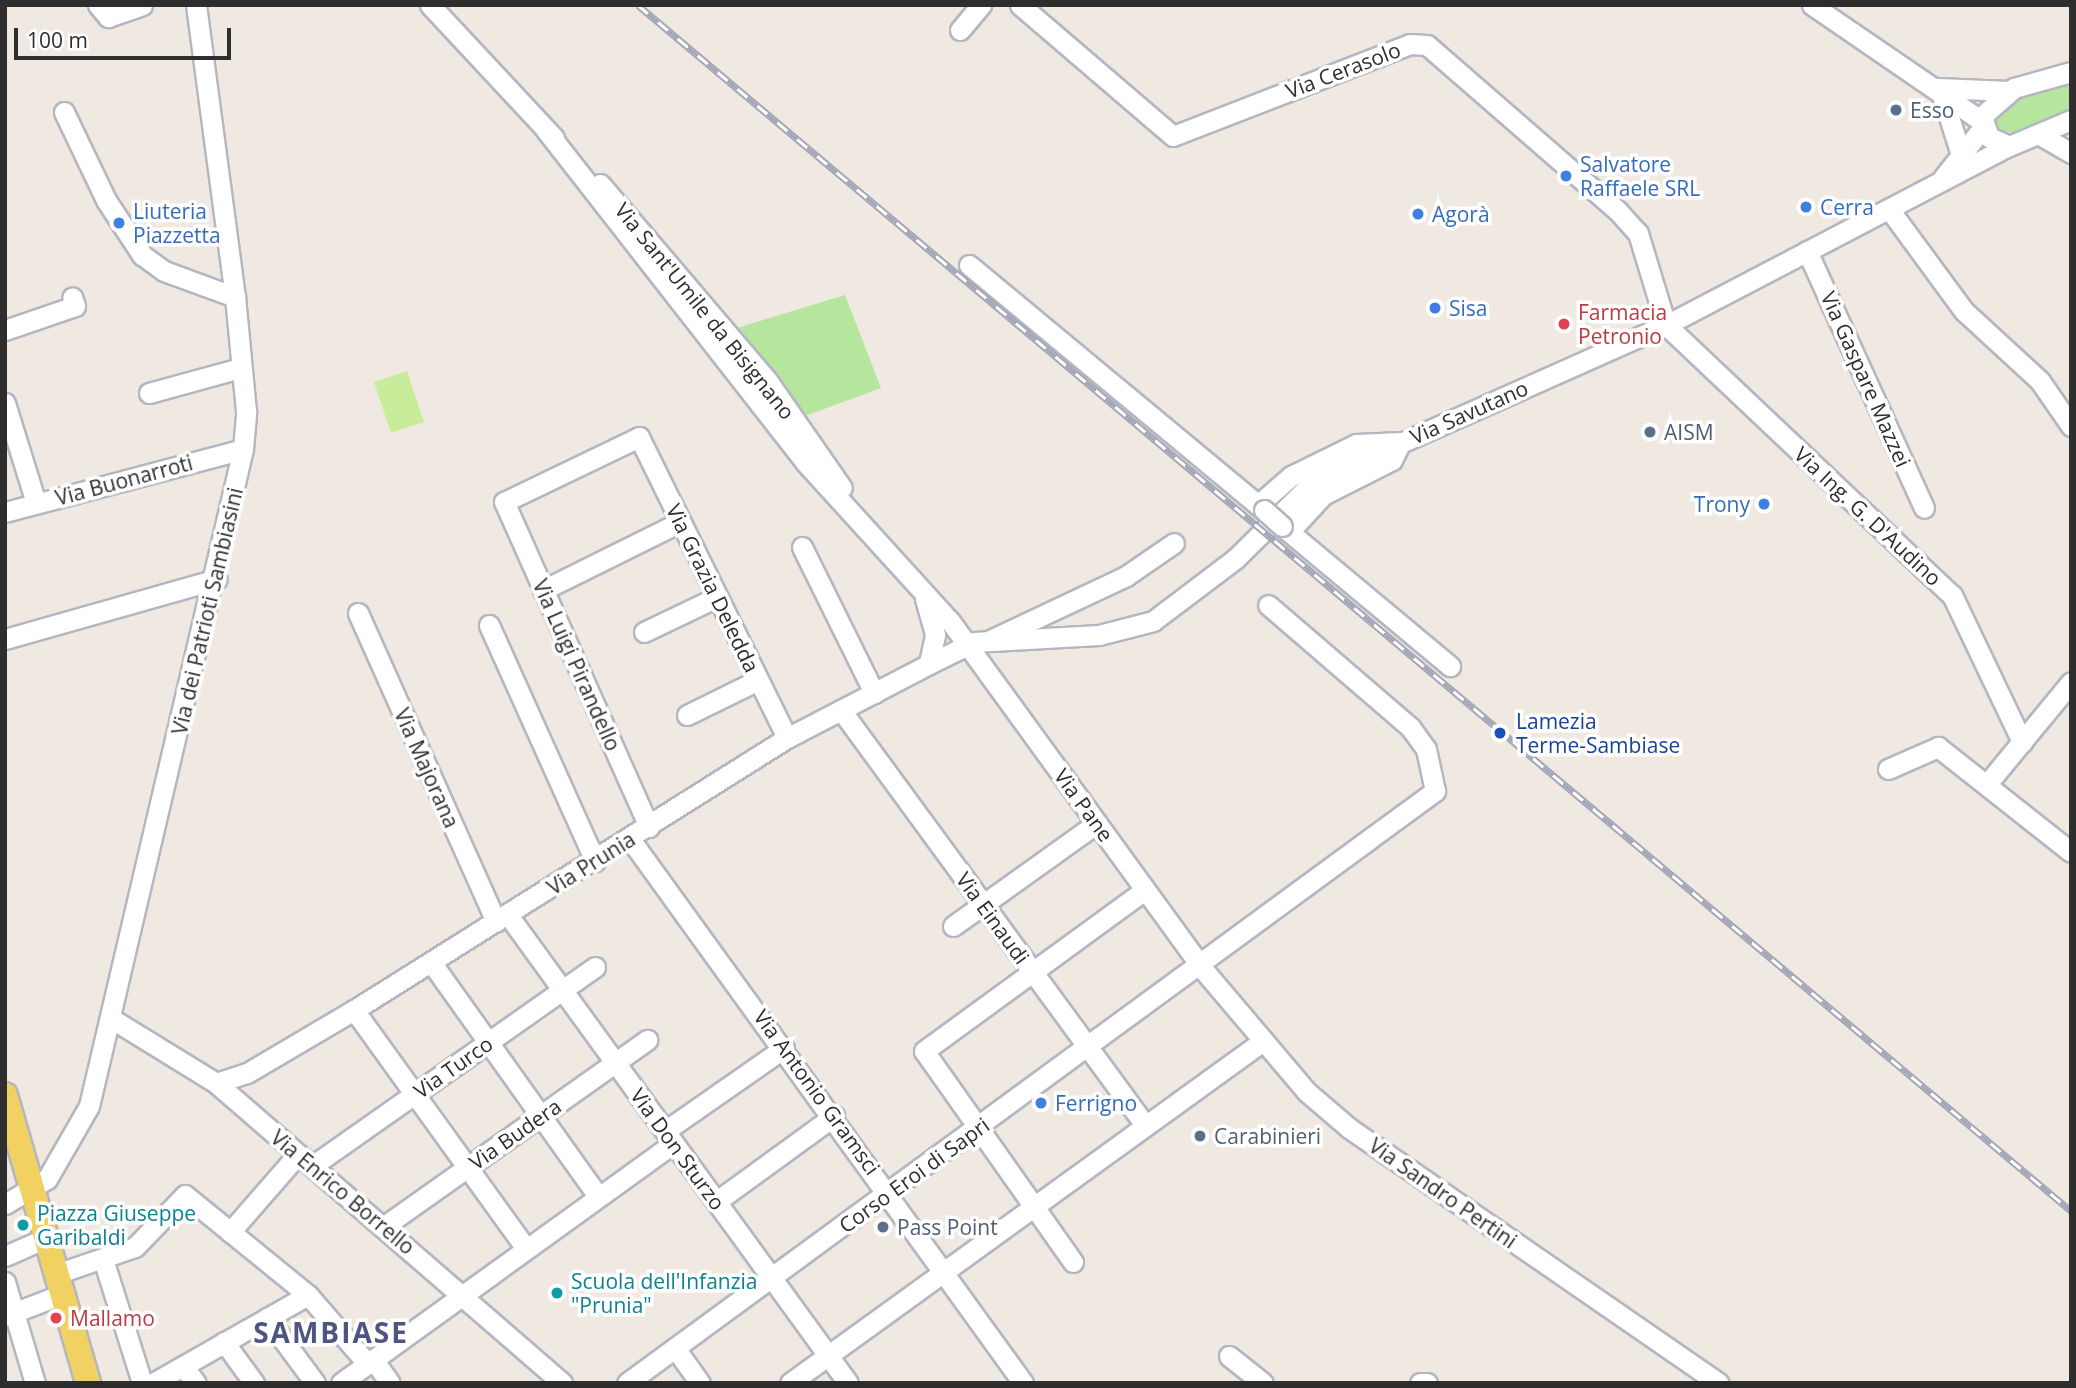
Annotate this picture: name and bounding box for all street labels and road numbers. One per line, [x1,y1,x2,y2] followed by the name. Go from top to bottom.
[1282,37,1404,103] street label: Via Cerasolo
[610,198,800,424] street label: Via Sant'Umile da Bisignano
[1816,287,1916,471] street label: Via Gaspare Mazzei
[1406,375,1532,449] street label: Via Savutano
[1789,441,1947,591] street label: Via Ing. G. D'Audino
[53,450,195,510] street label: Via Buonarroti
[166,485,248,737] street label: Via dei Patrioti Sambiasini
[661,500,765,676] street label: Via Grazia Deledda
[528,575,626,755] street label: Via Luigi Pirandello
[389,704,465,832] street label: Via Majorana
[1049,764,1119,846] street label: Via Pane
[542,826,640,900] street label: Via Prunia
[951,867,1035,969] street label: Via Einaudi
[749,1005,885,1179] street label: Via Antonio Gramsci
[409,1031,497,1103] street label: Via Turco
[625,1083,731,1215] street label: Via Don Sturzo
[464,1093,566,1175] street label: Via Budera
[834,1112,994,1238] street label: Corso Eroi di Sapri
[266,1125,420,1259] street label: Via Enrico Borrello
[1364,1133,1522,1253] street label: Via Sandro Pertini

